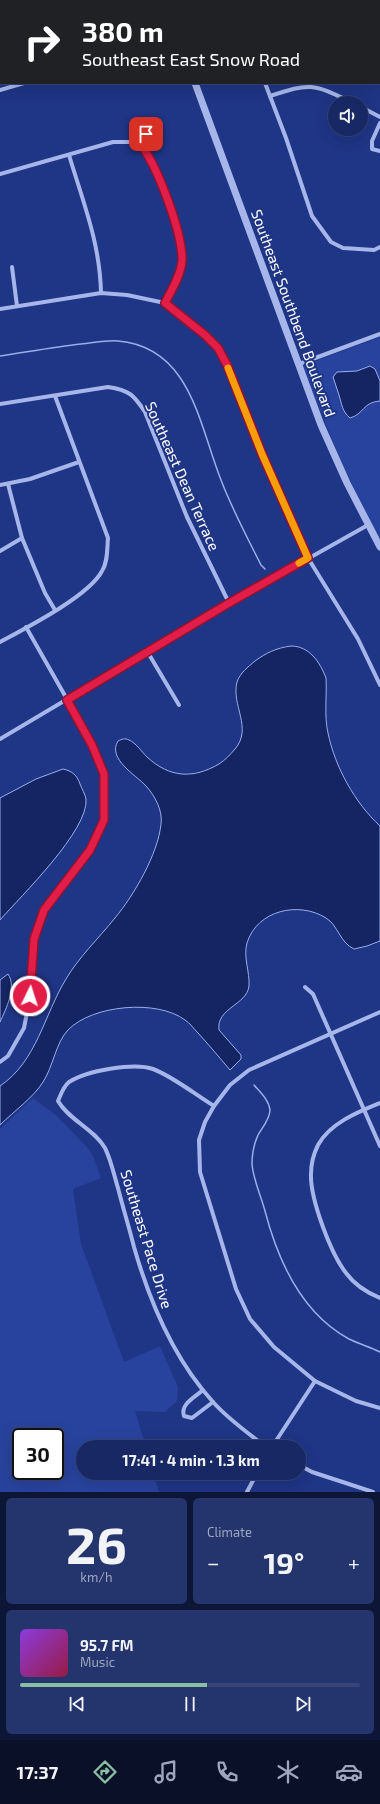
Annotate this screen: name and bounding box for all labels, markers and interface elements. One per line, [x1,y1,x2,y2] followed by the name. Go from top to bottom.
[82,14,164,48] text: 380 m
[16,16,68,68] icon: right
[82,48,300,70] text: Southeast East Snow Road
[328,96,368,136] map controls
[328,96,368,136] button: sound
[129,117,163,151] pin
[135,123,157,145] icon: arrive
[248,207,340,419] street label: Southeast Southbend Boulevard
[142,399,224,553] street label: Southeast Dean Terrace
[9,975,51,1017] position arrow
[117,1167,177,1311] street label: Southeast Pace Drive
[12,1428,64,1480] speed limit sign: 30
[122,1451,260,1469] text: 17:41 · 4 min · 1.3 km
[66,1512,127,1574] text: 26
[207,1524,252,1540] text: Climate
[263,1544,304,1580] text: 19°
[207,1549,220,1575] text: −
[348,1549,360,1575] text: +
[80,1569,113,1585] text: km/h
[80,1636,134,1654] text: 95.7 FM
[80,1654,115,1670] text: Music
[66,1693,88,1715] icon: previous
[179,1693,201,1715] icon: pause
[292,1693,314,1715] icon: next
[91,1758,119,1786] icon: directions
[152,1758,180,1786] icon: music
[213,1758,241,1786] icon: phone
[274,1758,302,1786] icon: climate
[335,1758,363,1786] icon: car
[17,1761,58,1783] text: 17:37

